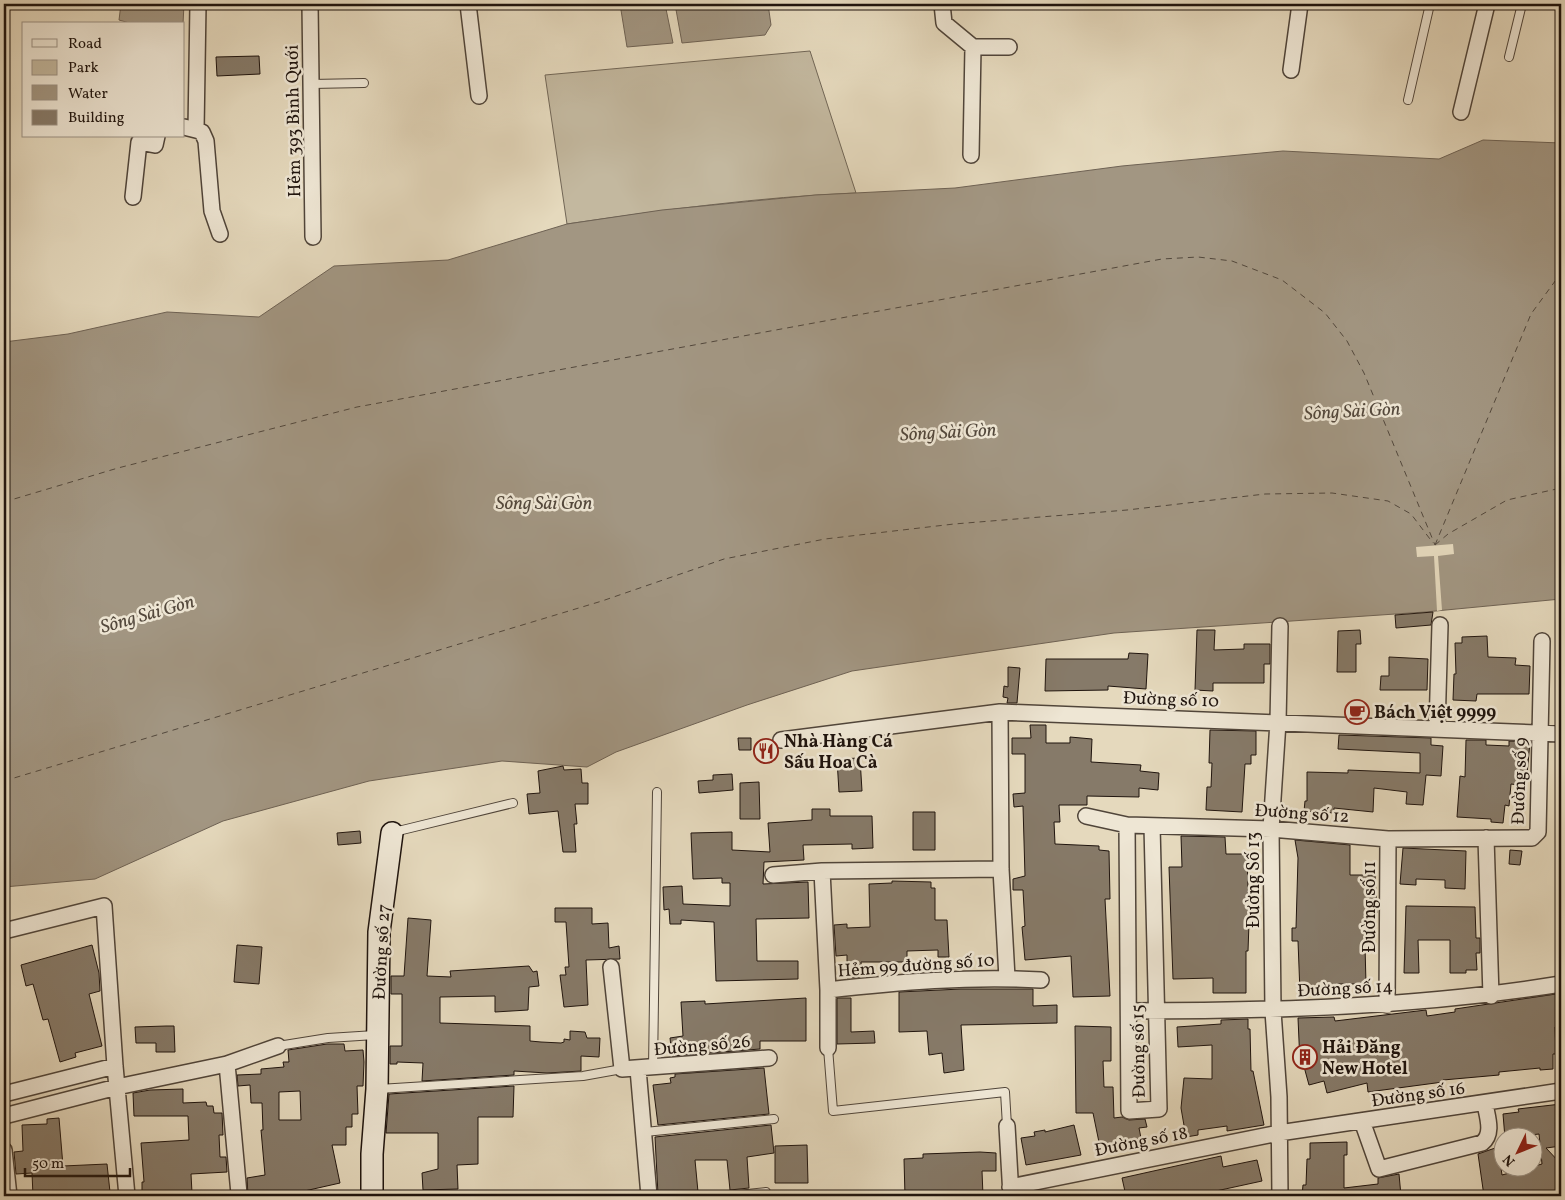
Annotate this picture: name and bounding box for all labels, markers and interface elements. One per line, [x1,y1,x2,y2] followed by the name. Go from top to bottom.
[22,22,185,138] legend
[68,34,102,55] text: Road
[281,44,308,198] street label: Hẻm 393 Bình Quới
[68,58,99,79] text: Park
[68,84,108,105] text: Water
[68,108,125,129] text: Building
[1303,396,1401,428] water label: Sông Sài Gòn
[899,417,997,449] water label: Sông Sài Gòn
[496,491,592,517] water label: Sông Sài Gòn
[98,589,198,641] water label: Sông Sài Gòn
[1123,686,1220,715] street label: Đường số 10
[1344,699,1370,725] cafe icon: Bách Việt 9999
[1374,701,1496,726] place label: Bách Việt 9999
[784,730,893,776] place label: Nhà Hàng Cá Sấu Hoa Cà
[1506,737,1535,825] street label: Đường số 9
[753,738,779,764] restaurant icon: Nhà Hàng Cá Sấu Hoa Cà
[1254,799,1350,830] street label: Đường số 12
[1242,832,1267,928] street label: Đường Số 13
[1358,861,1383,953] street label: Đường số 11
[367,903,397,1001] street label: Đường số 27
[837,949,996,984] street label: Hẻm 99 đường số 10
[1297,975,1394,1004] street label: Đường số 14
[1126,1004,1153,1098] street label: Đường số 15
[653,1030,752,1063] street label: Đường số 26
[1322,1036,1408,1082] place label: Hải Đăng New Hotel
[1292,1044,1318,1070] building icon: Hải Đăng New Hotel
[1370,1077,1467,1114] street label: Đường số 16
[1093,1121,1190,1164] street label: Đường số 18
[1492,1128,1542,1178] north arrow
[25,1145,130,1177] scale bar
[1499,1150,1520,1170] text: N
[32,1154,64,1175] text: 50 m

